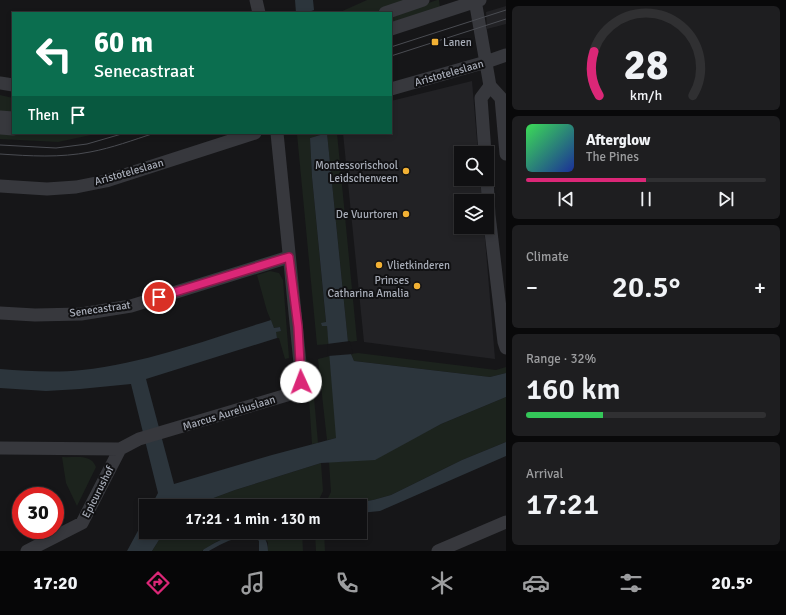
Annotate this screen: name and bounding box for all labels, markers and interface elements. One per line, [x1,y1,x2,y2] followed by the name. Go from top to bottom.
[94,26,153,60] text: 60 m
[28,28,80,80] icon: left
[443,36,472,49] place label: Lanen
[430,37,440,47] marker: Lanen
[624,40,668,91] text: 28
[413,57,485,89] street label: Aristoteleslaan
[94,60,194,82] text: Senecastraat
[630,87,662,104] text: km/h
[67,104,89,126] icon: arrive
[28,106,59,124] text: Then
[586,131,650,149] text: Afterglow
[454,146,494,234] map controls
[454,146,494,186] button: search
[586,149,639,165] text: The Pines
[93,156,165,188] street label: Aristoteleslaan
[315,159,398,185] place label: Montessorischool Leidschenveen
[401,166,411,176] marker: Montessorischool Leidschenveen
[555,188,577,210] icon: previous
[635,188,657,210] icon: pause
[715,188,737,210] icon: next
[454,194,494,234] button: layers
[336,208,398,221] place label: De Vuurtoren
[401,209,411,219] marker: De Vuurtoren
[526,249,569,265] text: Climate
[387,259,450,272] place label: Vlietkinderen
[374,260,384,270] marker: Vlietkinderen
[612,269,680,306] text: 20.5°
[328,274,409,300] place label: Prinses Catharina Amalia
[526,274,538,301] text: −
[754,274,766,301] text: +
[142,280,176,314] pin
[412,281,422,291] marker: Prinses Catharina Amalia
[148,286,170,308] icon: arrive
[69,298,131,320] street label: Senecastraat
[526,351,596,367] text: Range · 32%
[280,361,322,403] position arrow
[526,371,621,408] text: 160 km
[181,393,277,433] street label: Marcus Aureliuslaan
[79,463,117,520] street label: Epicurushof
[526,466,563,482] text: Arrival
[526,486,599,523] text: 17:21
[12,487,64,539] speed limit sign: 30
[186,510,320,528] text: 17:21 · 1 min · 130 m
[144,569,172,597] icon: directions
[239,569,267,597] icon: music
[333,569,361,597] icon: phone
[428,569,456,597] icon: climate
[522,569,550,597] icon: car
[617,569,645,597] icon: filters
[33,572,77,594] text: 17:20
[711,572,753,594] text: 20.5°

